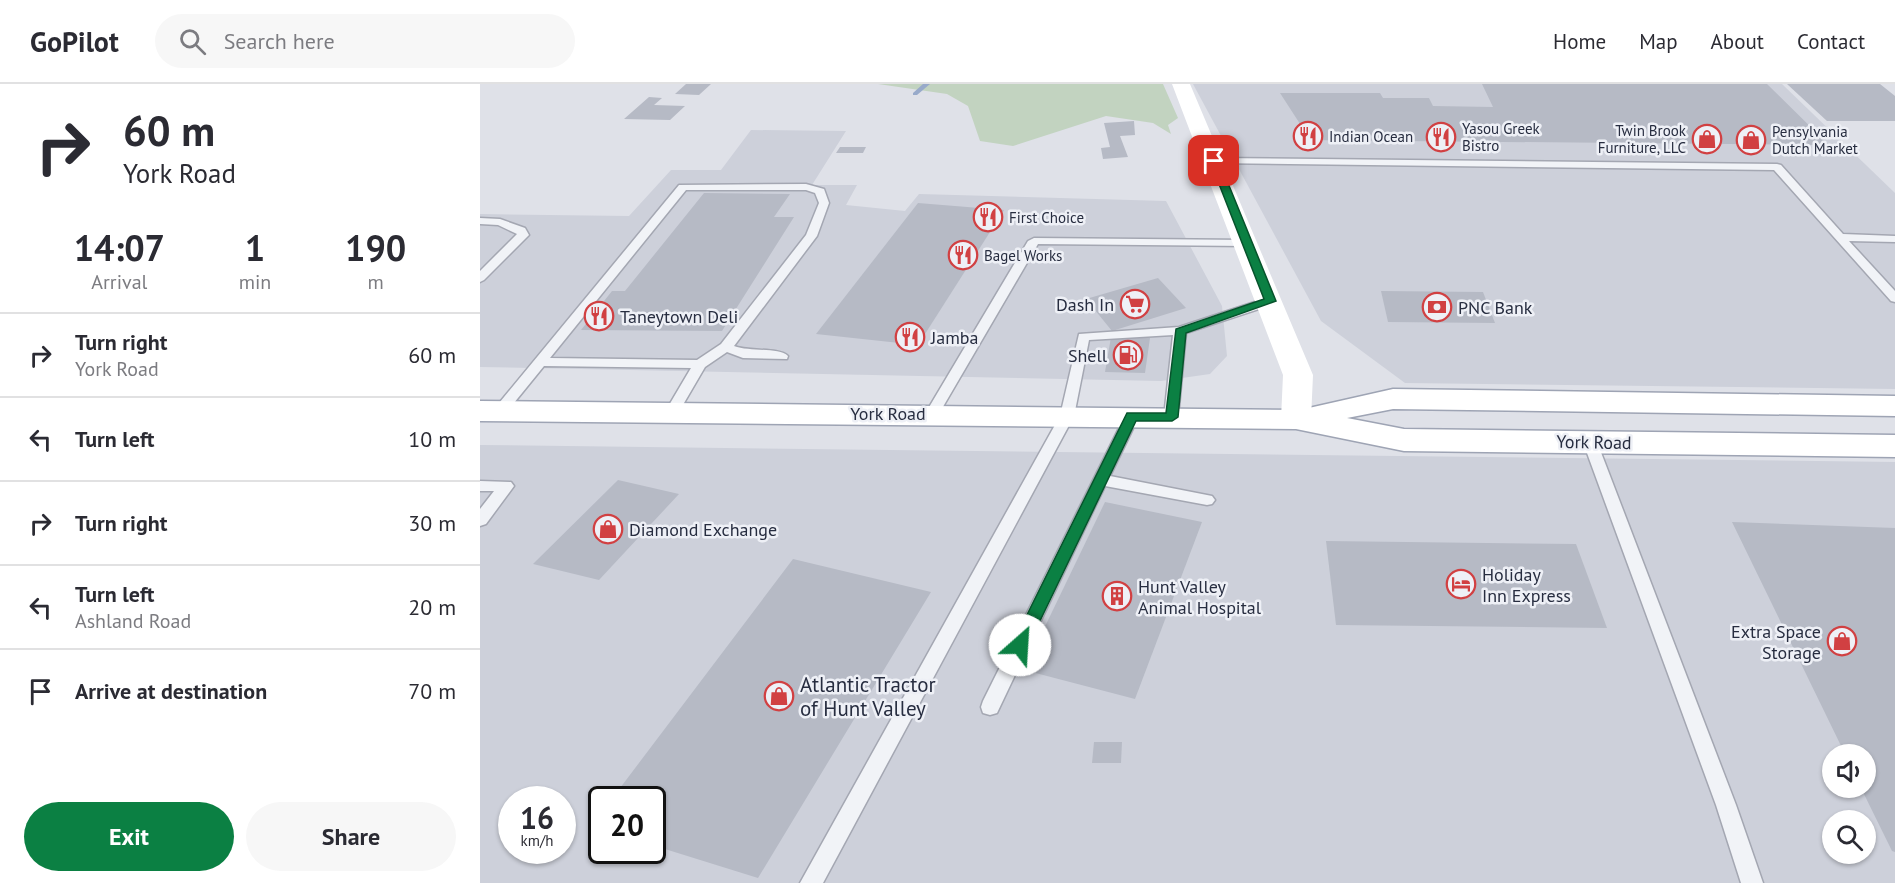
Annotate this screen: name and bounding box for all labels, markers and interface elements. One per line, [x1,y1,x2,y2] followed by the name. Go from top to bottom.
[155,14,575,68] search box
[30,23,119,60] text: GoPilot
[176,25,209,58] icon: search
[224,27,335,55] text: Search here
[1553,28,1606,55] text: Home
[1639,28,1678,55] text: Map
[1711,28,1764,55] text: About
[1797,28,1865,55] text: Contact
[123,103,215,158] text: 60 m
[24,108,102,186] icon: right
[1462,119,1541,155] place label: Yasou Greek Bistro
[1292,120,1324,152] restaurant icon: Indian Ocean
[1425,121,1457,153] restaurant icon: Yasou Greek Bistro
[1598,121,1687,157] place label: Twin Brook Furniture, LLC
[1772,122,1858,158] place label: Pensylvania Dutch Market
[1691,123,1723,155] shop icon: Twin Brook Furniture, LLC
[1735,124,1767,156] shop icon: Pensylvania Dutch Market
[1329,127,1413,146] place label: Indian Ocean
[1188,135,1239,186] pin
[1197,144,1230,177] icon: arrive
[123,156,236,190] text: York Road
[972,201,1004,233] restaurant icon: First Choice
[1009,208,1084,227] place label: First Choice
[74,224,165,271] text: 14:07
[245,224,265,271] text: 1
[345,224,406,271] text: 190
[947,239,979,271] restaurant icon: Bagel Works
[984,246,1062,265] place label: Bagel Works
[91,269,147,295] text: Arrival
[239,269,271,295] text: min
[368,269,384,295] text: m
[1119,288,1151,320] supermarket icon: Dash In
[1421,291,1453,323] bank icon: PNC Bank
[1056,293,1114,316] place label: Dash In
[1458,296,1533,319] place label: PNC Bank
[583,300,615,332] restaurant icon: Taneytown Deli
[620,305,738,328] place label: Taneytown Deli
[894,321,926,353] restaurant icon: Jamba
[930,326,978,349] place label: Jamba
[75,328,167,356] text: Turn right
[24,339,57,372] icon: right
[1112,339,1144,371] fuel station icon: Shell
[408,341,456,369] text: 60 m
[1068,344,1108,367] place label: Shell
[75,356,159,382] text: York Road
[850,402,926,425] street label: York Road
[24,423,57,456] icon: left
[75,425,155,453] text: Turn left
[408,425,456,453] text: 10 m
[1556,430,1632,454] street label: York Road
[24,507,57,540] icon: right
[75,509,167,537] text: Turn right
[408,509,456,537] text: 30 m
[592,513,624,545] shop icon: Diamond Exchange
[629,518,777,541] place label: Diamond Exchange
[1482,563,1571,607] place label: Holiday Inn Express
[1445,568,1477,600] hotel icon: Holiday Inn Express
[1138,575,1262,619] place label: Hunt Valley Animal Hospital
[75,580,155,608] text: Turn left
[1101,580,1133,612] building icon: Hunt Valley Animal Hospital
[24,591,57,624] icon: left
[408,593,456,621] text: 20 m
[75,608,191,634] text: Ashland Road
[988,613,1052,677] position arrow
[1731,620,1821,664] place label: Extra Space Storage
[1826,625,1858,657] shop icon: Extra Space Storage
[800,671,936,722] place label: Atlantic Tractor of Hunt Valley
[24,675,57,708] icon: arrive
[75,677,267,705] text: Arrive at destination
[408,677,456,705] text: 70 m
[763,680,795,712] shop icon: Atlantic Tractor of Hunt Valley
[1822,744,1876,864] map controls
[1822,744,1876,798] button: sound
[588,786,666,864] speed limit sign: 20
[520,798,554,837] text: 16
[24,802,234,871] button: Exit
[246,802,456,871] button: Share
[1822,810,1876,864] button: search
[521,831,553,850] text: km/h

